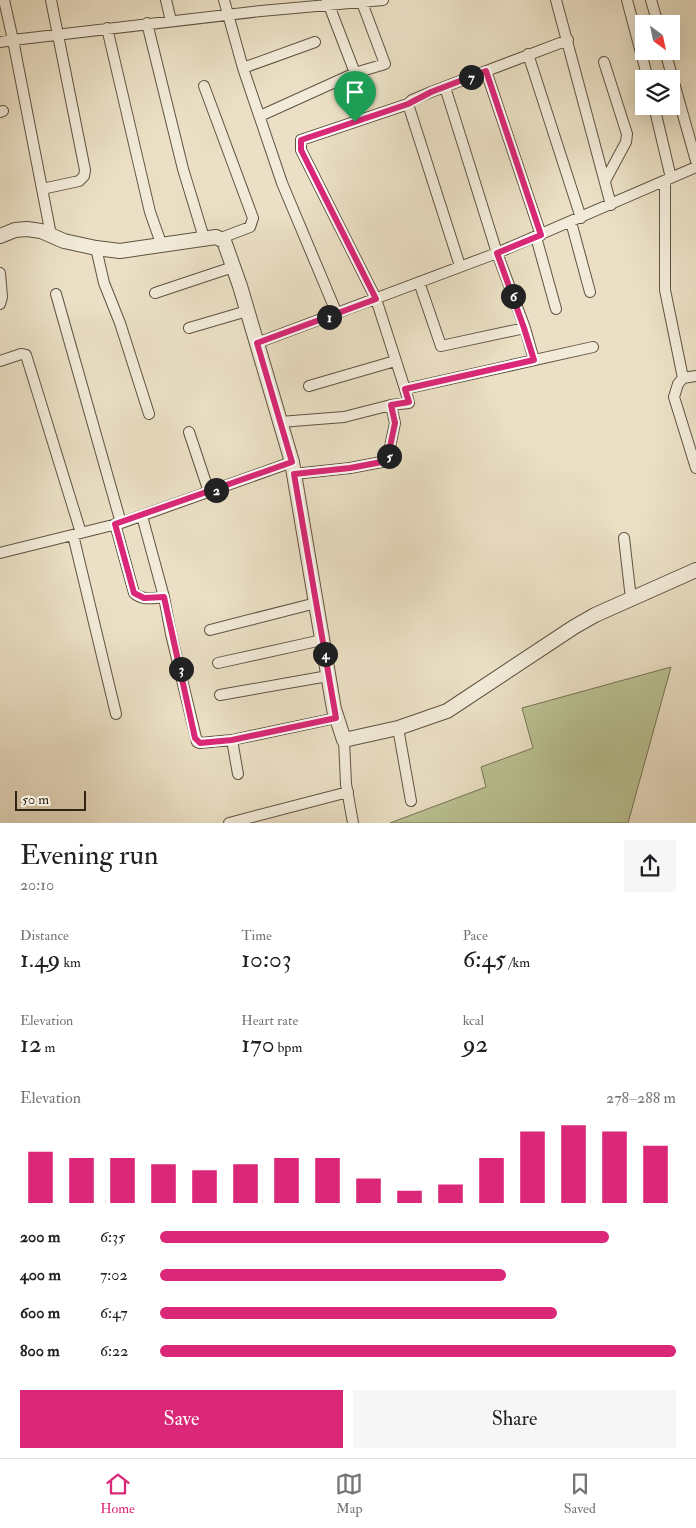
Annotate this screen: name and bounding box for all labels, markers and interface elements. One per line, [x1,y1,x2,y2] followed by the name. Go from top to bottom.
[635,15,680,60] north arrow
[635,15,680,115] map controls
[458,64,484,90] pin: 7
[468,69,475,86] text: 7
[635,70,680,115] button: layers
[334,71,376,122] pin
[341,78,369,106] icon: arrive
[500,284,526,308] pin: 6
[510,288,517,305] text: 6
[316,304,342,330] pin: 1
[327,309,332,326] text: 1
[376,444,402,468] pin: 5
[386,448,393,465] text: 5
[204,478,228,502] pin: 2
[213,482,220,499] text: 2
[312,642,338,666] pin: 4
[322,646,329,663] text: 4
[168,656,194,682] pin: 3
[179,661,184,678] text: 3
[15,788,86,811] scale bar
[22,791,49,808] text: 50 m
[20,838,158,873] text: Evening run
[624,840,676,892] button: share
[20,875,54,895] text: 20:10
[20,927,69,944] text: Distance
[241,927,272,944] text: Time
[463,927,488,944] text: Pace
[20,944,60,975] text: 1.49
[241,944,292,975] text: 10:03
[463,944,506,975] text: 6:45
[60,954,81,971] text: km
[506,954,530,971] text: /km
[20,1012,73,1029] text: Elevation
[241,1012,298,1029] text: Heart rate
[463,1012,484,1029] text: kcal
[20,1029,42,1060] text: 12
[241,1029,274,1060] text: 170
[463,1029,488,1060] text: 92
[42,1039,55,1056] text: m
[274,1039,302,1056] text: bpm
[20,1088,81,1108] text: Elevation
[606,1088,676,1108] text: 278–288 m
[20,1227,60,1247] text: 200 m
[100,1227,125,1247] text: 6:35
[20,1265,61,1285] text: 400 m
[100,1265,128,1285] text: 7:02
[20,1303,60,1323] text: 600 m
[100,1303,128,1323] text: 6:47
[20,1341,60,1361] text: 800 m
[100,1341,128,1361] text: 6:22
[20,1390,343,1448] button: Save
[353,1390,676,1448] button: Share
[100,1470,135,1517] tab: Home
[335,1470,363,1517] tab: Map
[564,1470,596,1517] tab: Saved

